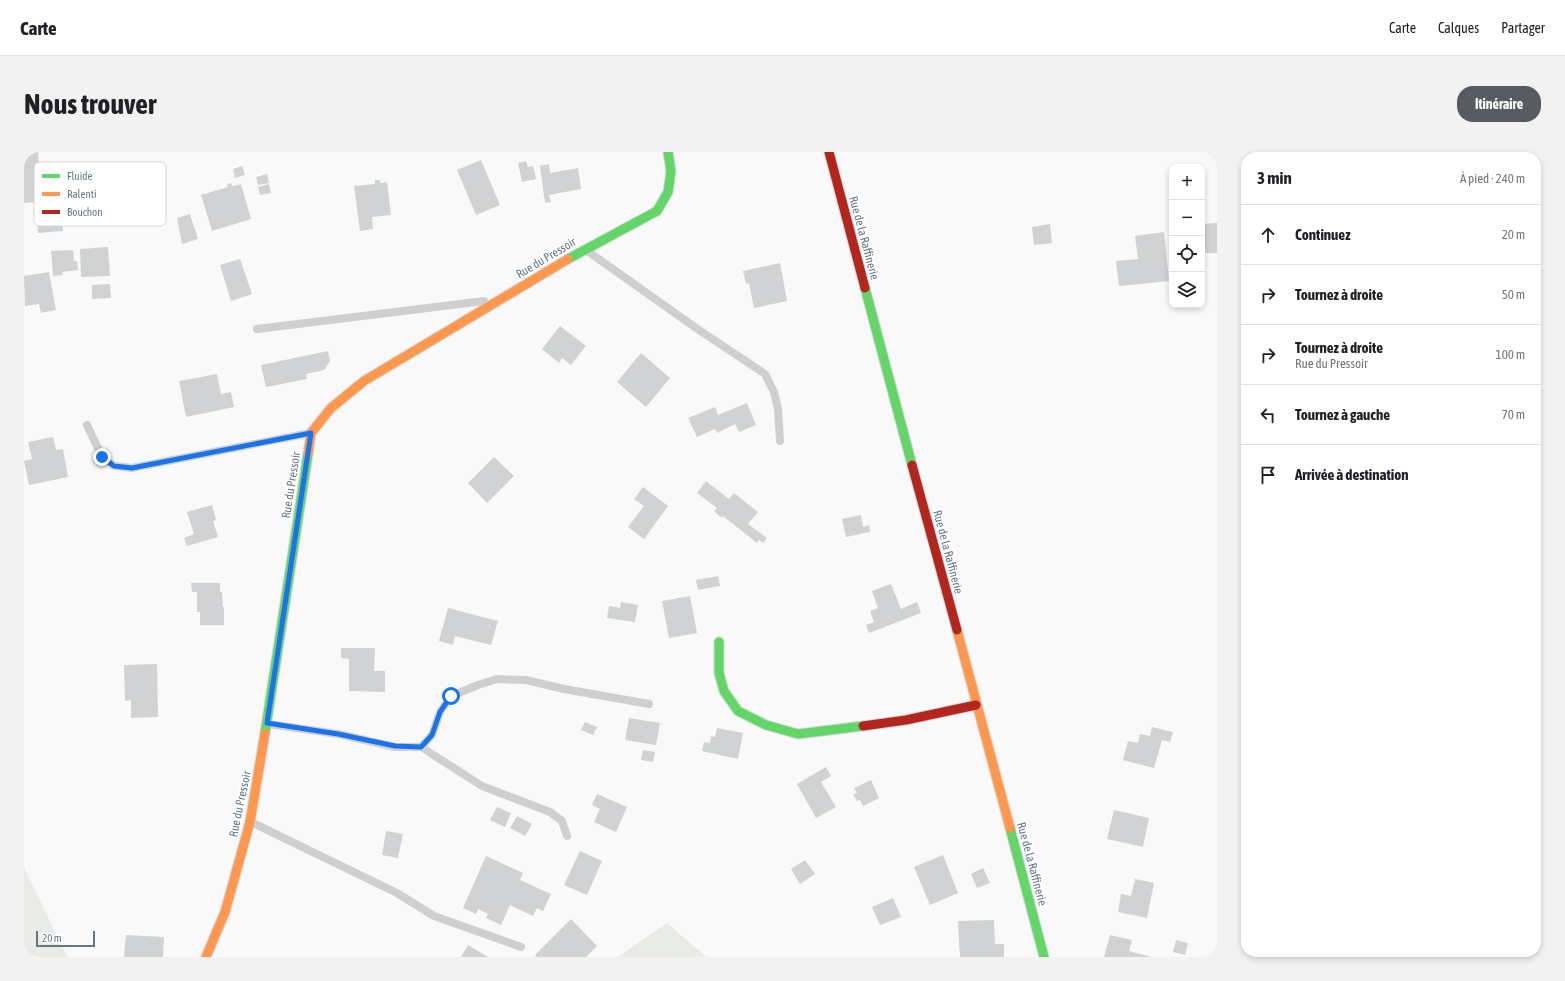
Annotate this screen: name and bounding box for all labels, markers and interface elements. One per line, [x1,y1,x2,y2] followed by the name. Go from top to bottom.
[20,17,57,39] text: Carte
[1389,20,1416,36] text: Carte
[1438,20,1479,36] text: Calques
[1501,20,1545,36] text: Partager
[1457,86,1541,122] button: Itinéraire
[24,88,156,120] text: Nous trouver
[34,162,166,226] legend
[1169,164,1205,308] map controls
[1169,164,1205,200] button: +
[1257,168,1292,188] text: 3 min
[67,170,92,182] text: Fluide
[1460,171,1525,186] text: À pied · 240 m
[67,188,96,200] text: Ralenti
[846,195,882,281] street label: Rue de la Raffinerie
[1169,200,1205,236] button: −
[67,206,103,218] text: Bouchon
[1257,224,1279,246] icon: ahead
[1295,226,1351,243] text: Continuez
[1502,227,1525,242] text: 20 m
[514,234,579,281] street label: Rue du Pressoir
[1169,236,1205,272] button: locate
[1169,272,1205,308] button: layers
[1257,284,1279,306] icon: right
[1295,286,1383,303] text: Tournez à droite
[1502,287,1525,302] text: 50 m
[1295,339,1383,356] text: Tournez à droite
[1257,344,1279,366] icon: right
[1496,347,1525,362] text: 100 m
[1295,356,1368,371] text: Rue du Pressoir
[1257,404,1279,426] icon: left
[1295,406,1390,423] text: Tournez à gauche
[1502,407,1525,422] text: 70 m
[93,448,111,466] route end
[279,450,303,519] street label: Rue du Pressoir
[1257,464,1279,486] icon: arrive
[1295,466,1409,483] text: Arrivée à destination
[930,509,966,595] street label: Rue de la Raffinerie
[442,687,460,705] route start
[226,769,254,838] street label: Rue du Pressoir
[1014,821,1050,907] street label: Rue de la Raffinerie
[36,929,95,948] scale bar
[42,932,62,944] text: 20 m

